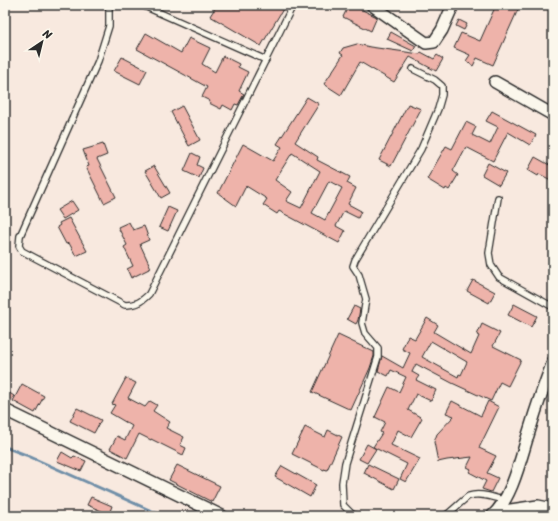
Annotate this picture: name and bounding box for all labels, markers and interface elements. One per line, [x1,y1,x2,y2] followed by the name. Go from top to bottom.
[22,22,62,62] north arrow
[38,24,56,44] text: N

